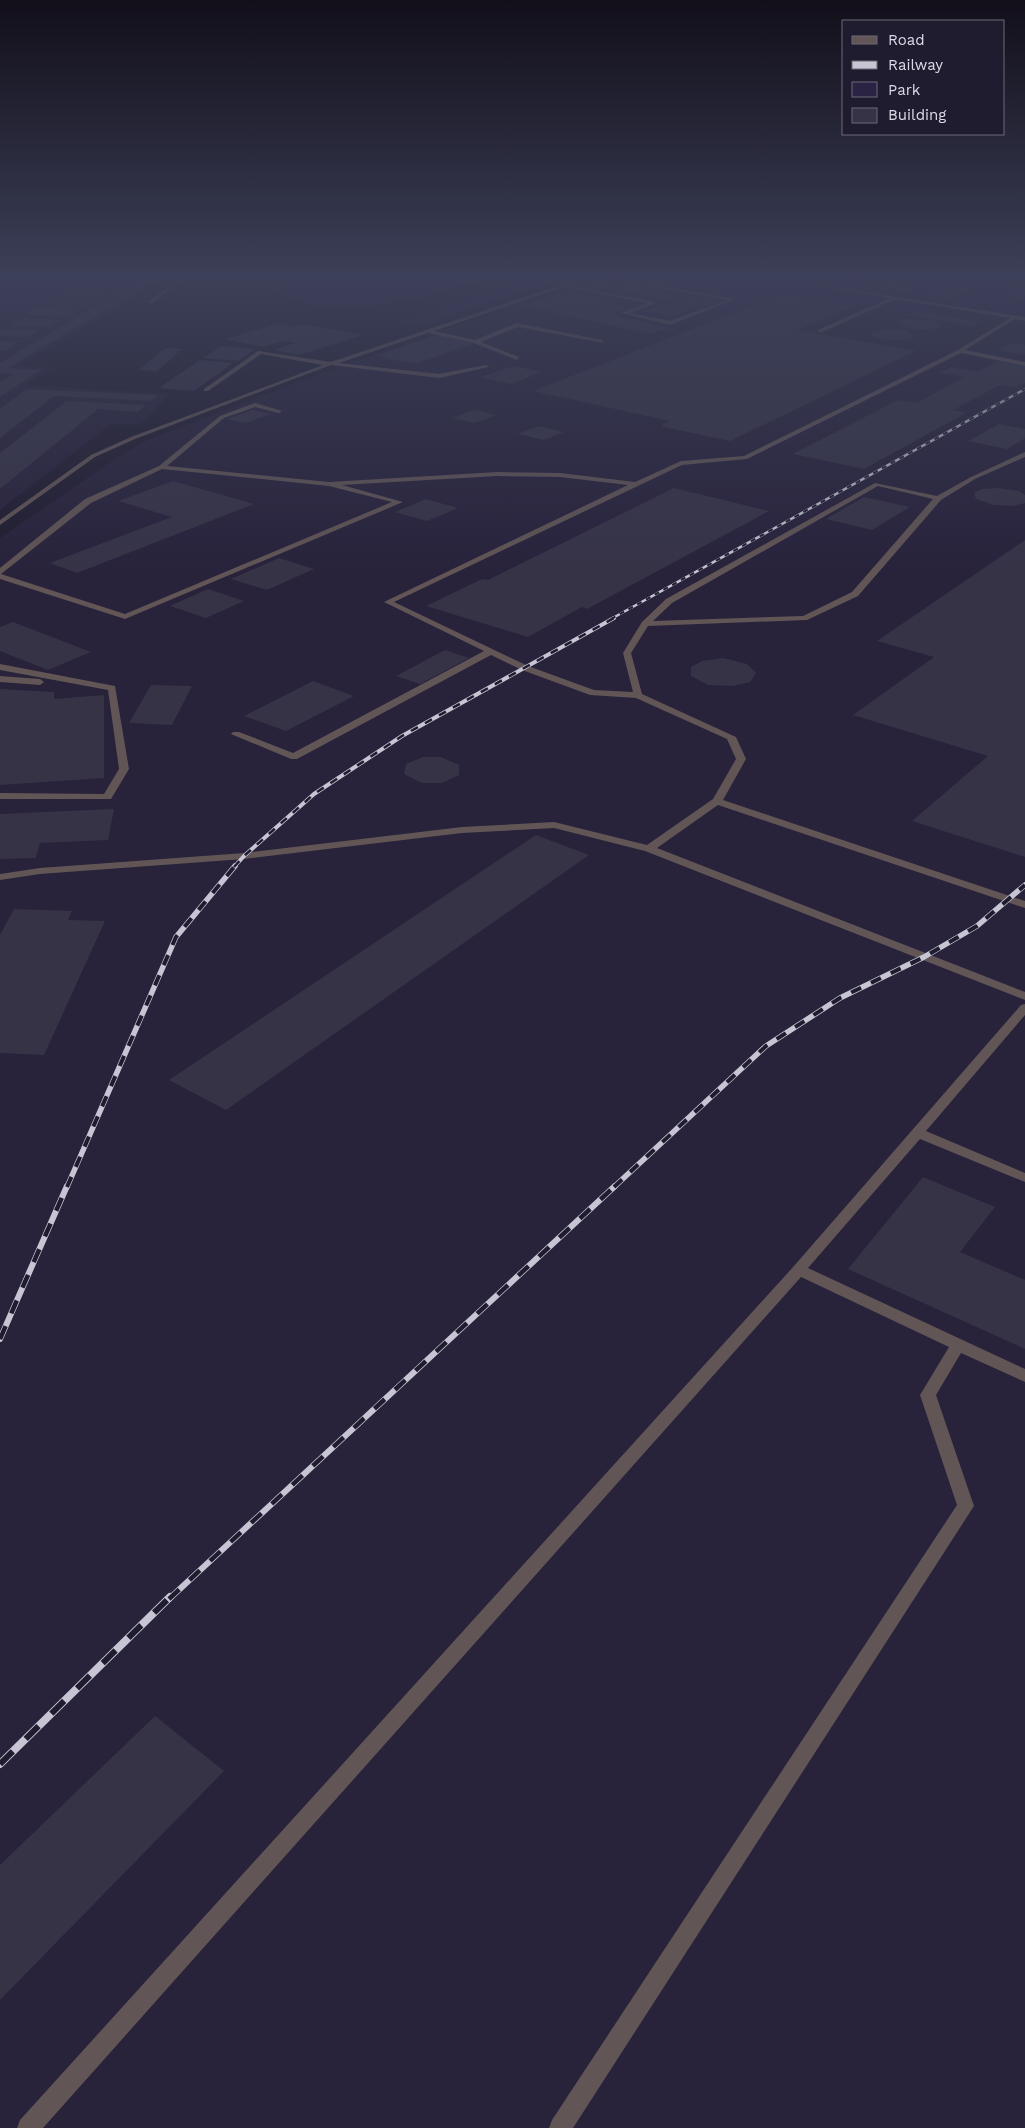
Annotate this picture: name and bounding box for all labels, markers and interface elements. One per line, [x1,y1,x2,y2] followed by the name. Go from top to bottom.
[842,20,1005,135] legend
[888,31,925,49] text: Road
[888,56,943,74] text: Railway
[888,81,921,99] text: Park
[888,106,946,124] text: Building

